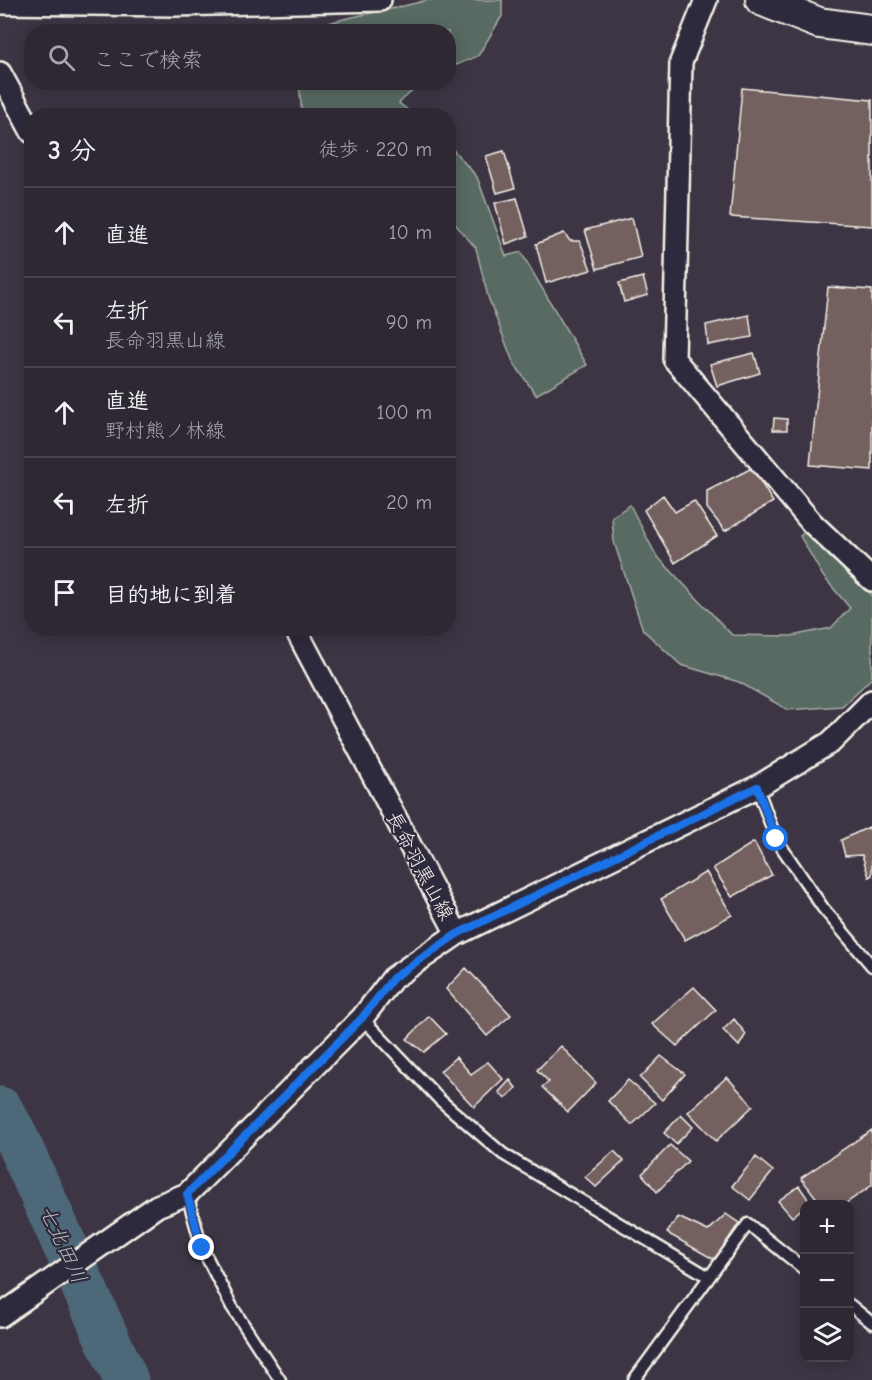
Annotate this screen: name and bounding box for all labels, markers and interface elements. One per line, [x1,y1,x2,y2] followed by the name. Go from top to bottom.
[24,24,456,90] search box
[45,41,78,74] icon: search
[93,47,203,73] text: ここで検索
[48,136,96,166] text: 3 分
[319,138,432,161] text: 徒歩 · 220 m
[48,216,81,249] icon: ahead
[389,221,432,244] text: 10 m
[105,222,149,248] text: 直進
[105,298,149,324] text: 左折
[48,306,81,339] icon: left
[386,311,432,334] text: 90 m
[105,329,225,352] text: 長命羽黒山線
[105,388,149,414] text: 直進
[48,396,81,429] icon: ahead
[377,401,432,424] text: 100 m
[105,419,225,442] text: 野村熊ノ林線
[48,486,81,519] icon: left
[386,491,432,514] text: 20 m
[105,492,149,518] text: 左折
[48,576,81,609] icon: arrive
[105,582,237,608] text: 目的地に到着
[382,808,458,924] street label: 長命羽黒山線
[762,825,788,851] route start
[800,1200,854,1362] map controls
[800,1200,854,1254] button: +
[34,1201,92,1287] water label: 七北田川
[188,1234,214,1260] route end
[800,1254,854,1308] button: −
[800,1308,854,1362] button: layers

